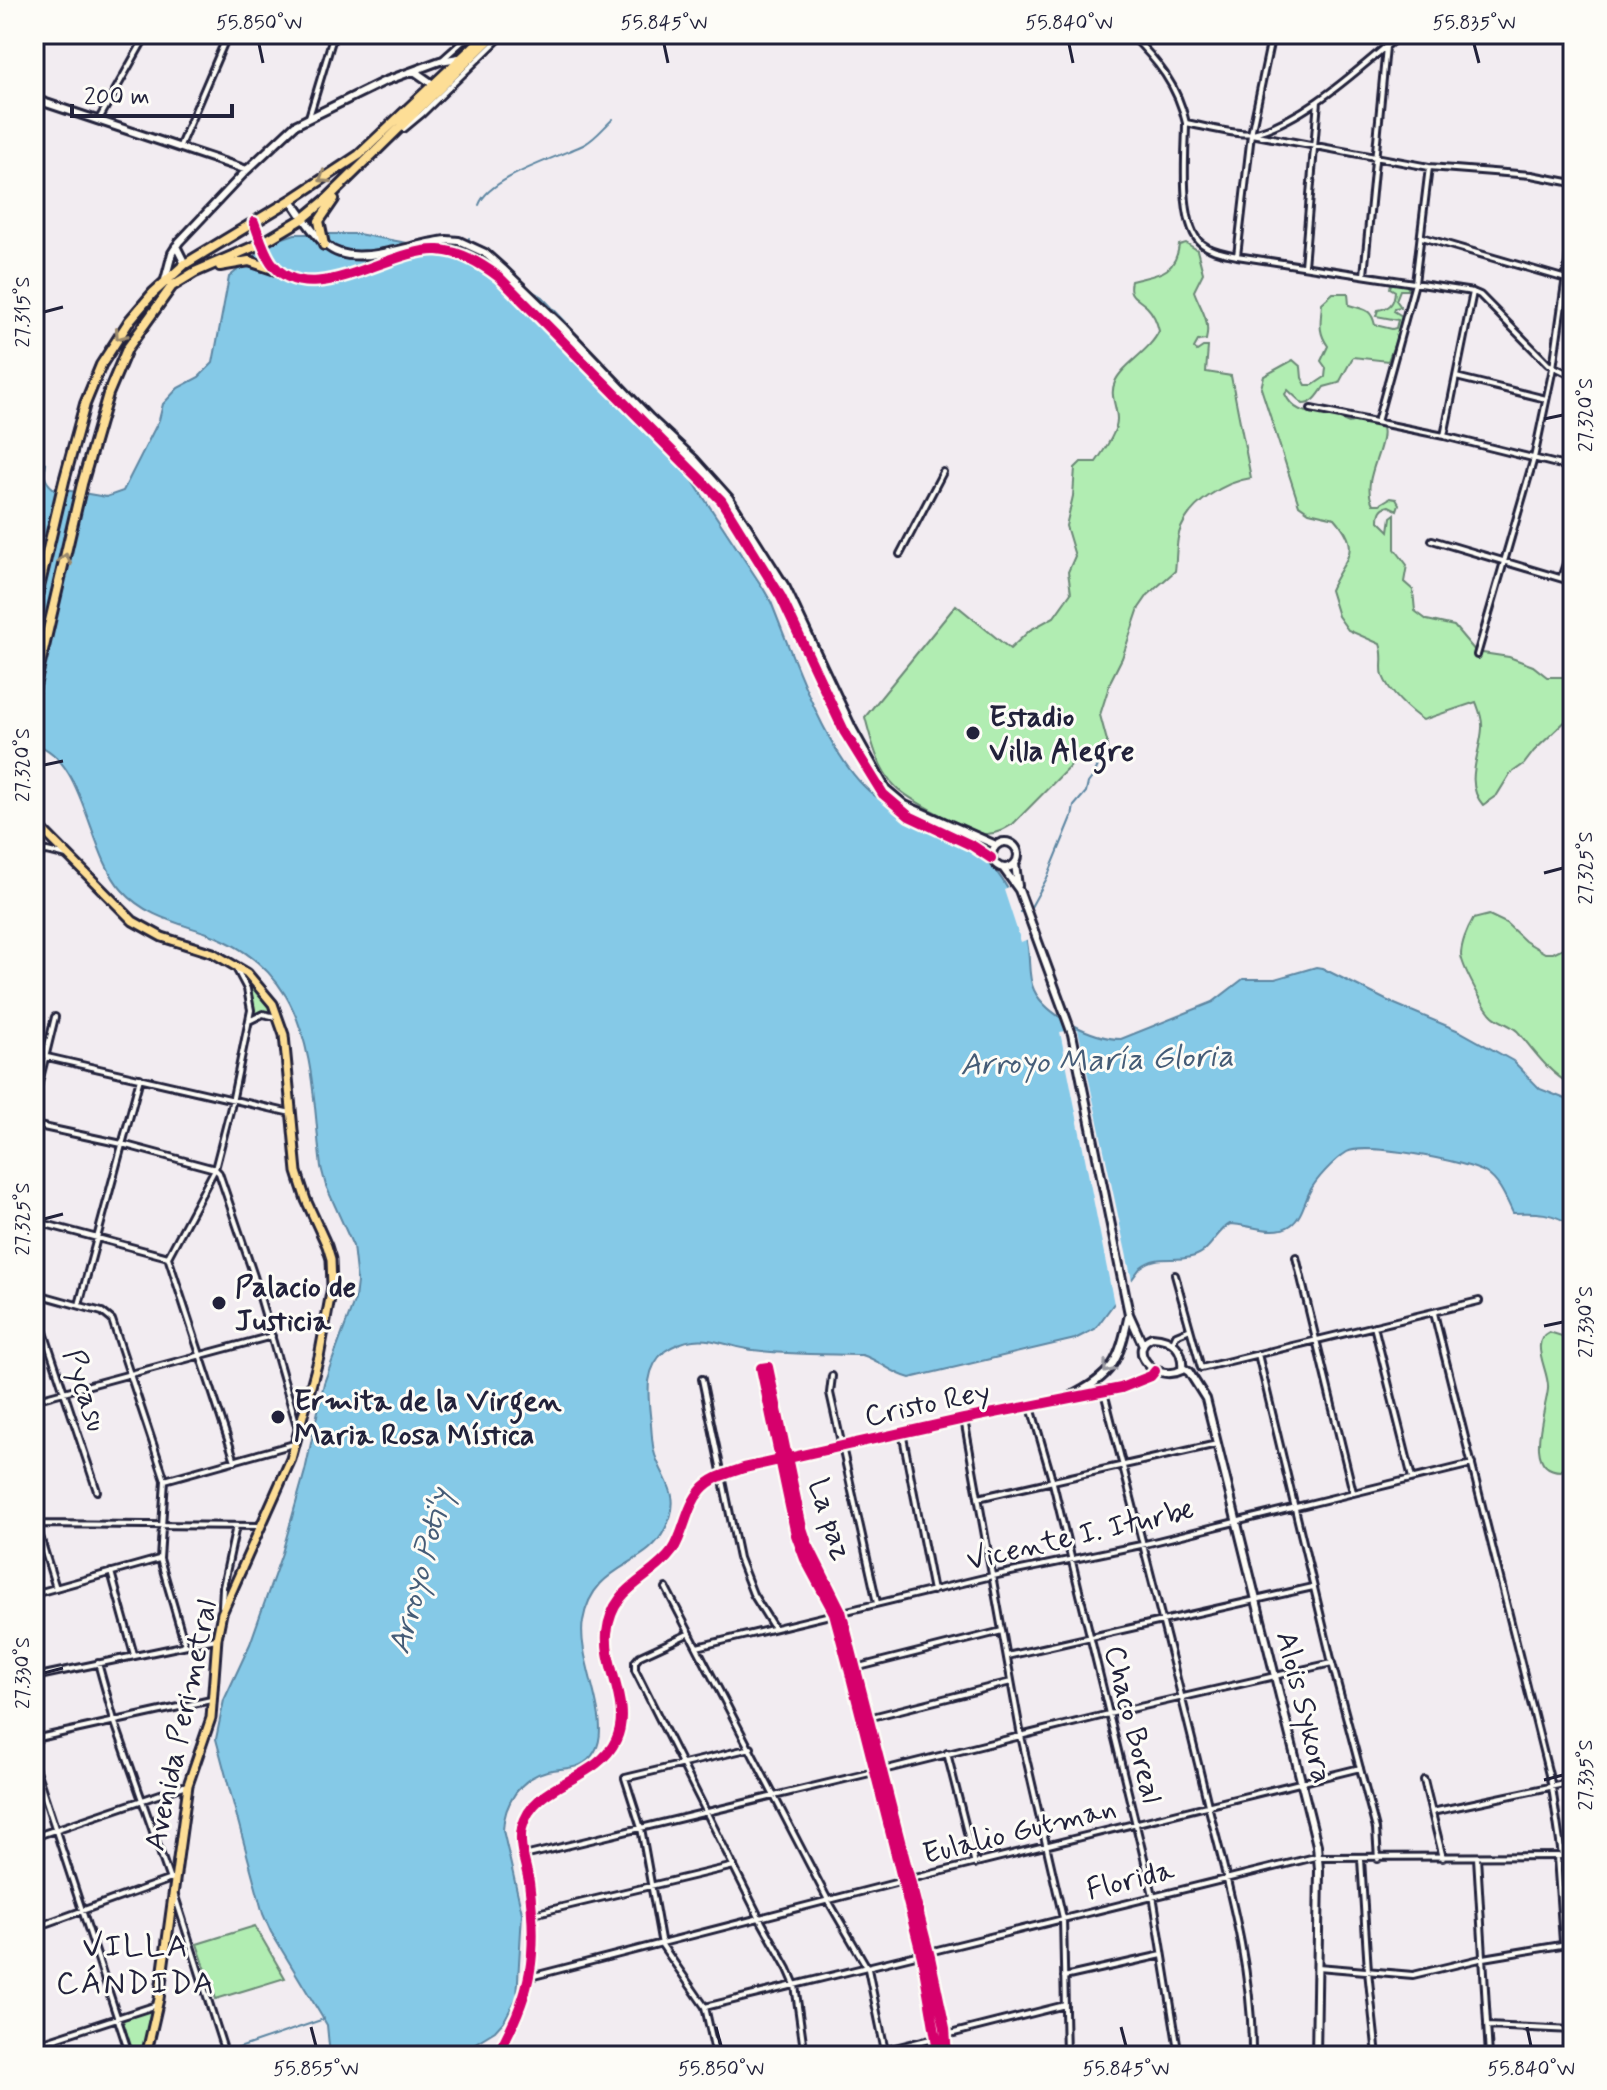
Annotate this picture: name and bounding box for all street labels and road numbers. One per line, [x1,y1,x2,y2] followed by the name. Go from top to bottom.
[53,1344,116,1437] street label: Pycasu
[861,1372,994,1437] street label: Cristo Rey
[798,1474,861,1565] street label: La paz
[963,1490,1198,1581] street label: Vicente I. Iturbe
[136,1596,227,1854] street label: Avenida Perimetral
[1266,1627,1341,1787] street label: Alois Sykora
[1094,1641,1171,1807] street label: Chaco Boreal
[919,1789,1120,1874] street label: Eulalio Gutman
[1083,1851,1179,1910] street label: Florida

